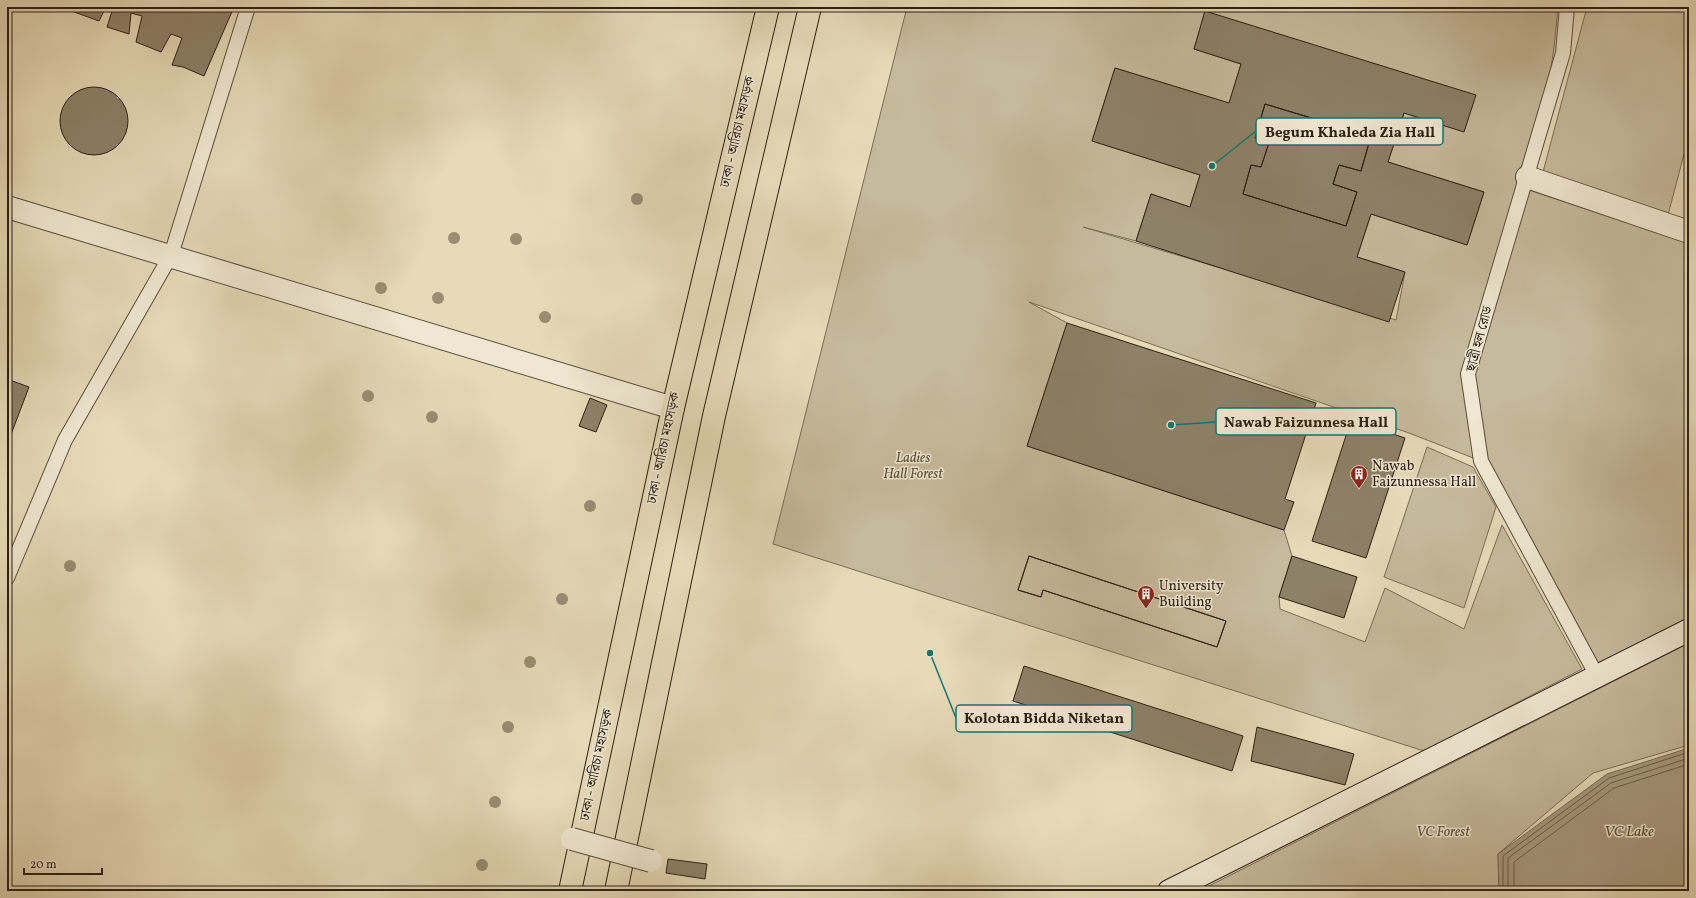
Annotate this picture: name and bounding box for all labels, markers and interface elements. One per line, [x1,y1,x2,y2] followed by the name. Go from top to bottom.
[716,73,760,190] street label: ঢাকা - আরিচা মহাসড়ক
[1256,118,1443,145] callout: Begum Khaleda Zia Hall
[1265,123,1435,144] text: Begum Khaleda Zia Hall
[1462,303,1498,375] street label: ছাত্রী হল রোড
[643,389,685,506] street label: ঢাকা - আরিচা মহাসড়ক
[1216,408,1396,435] callout: Nawab Faizunnesa Hall
[1224,413,1388,434] text: Nawab Faizunnesa Hall
[883,449,943,484] park label: Ladies Hall Forest
[1372,457,1476,492] place label: Nawab Faizunnessa Hall
[1349,464,1369,489] building icon: Nawab Faizunnessa Hall
[1159,577,1224,612] place label: University Building
[1136,584,1156,609] building icon: University Building
[956,705,1132,732] callout: Kolotan Bidda Niketan
[576,706,618,823] street label: ঢাকা - আরিচা মহাসড়ক
[964,709,1124,730] text: Kolotan Bidda Niketan
[1604,822,1654,843] water label: VC Lake
[1416,823,1470,842] park label: VC Forest
[24,850,102,876] scale bar
[30,857,57,873] text: 20 m

